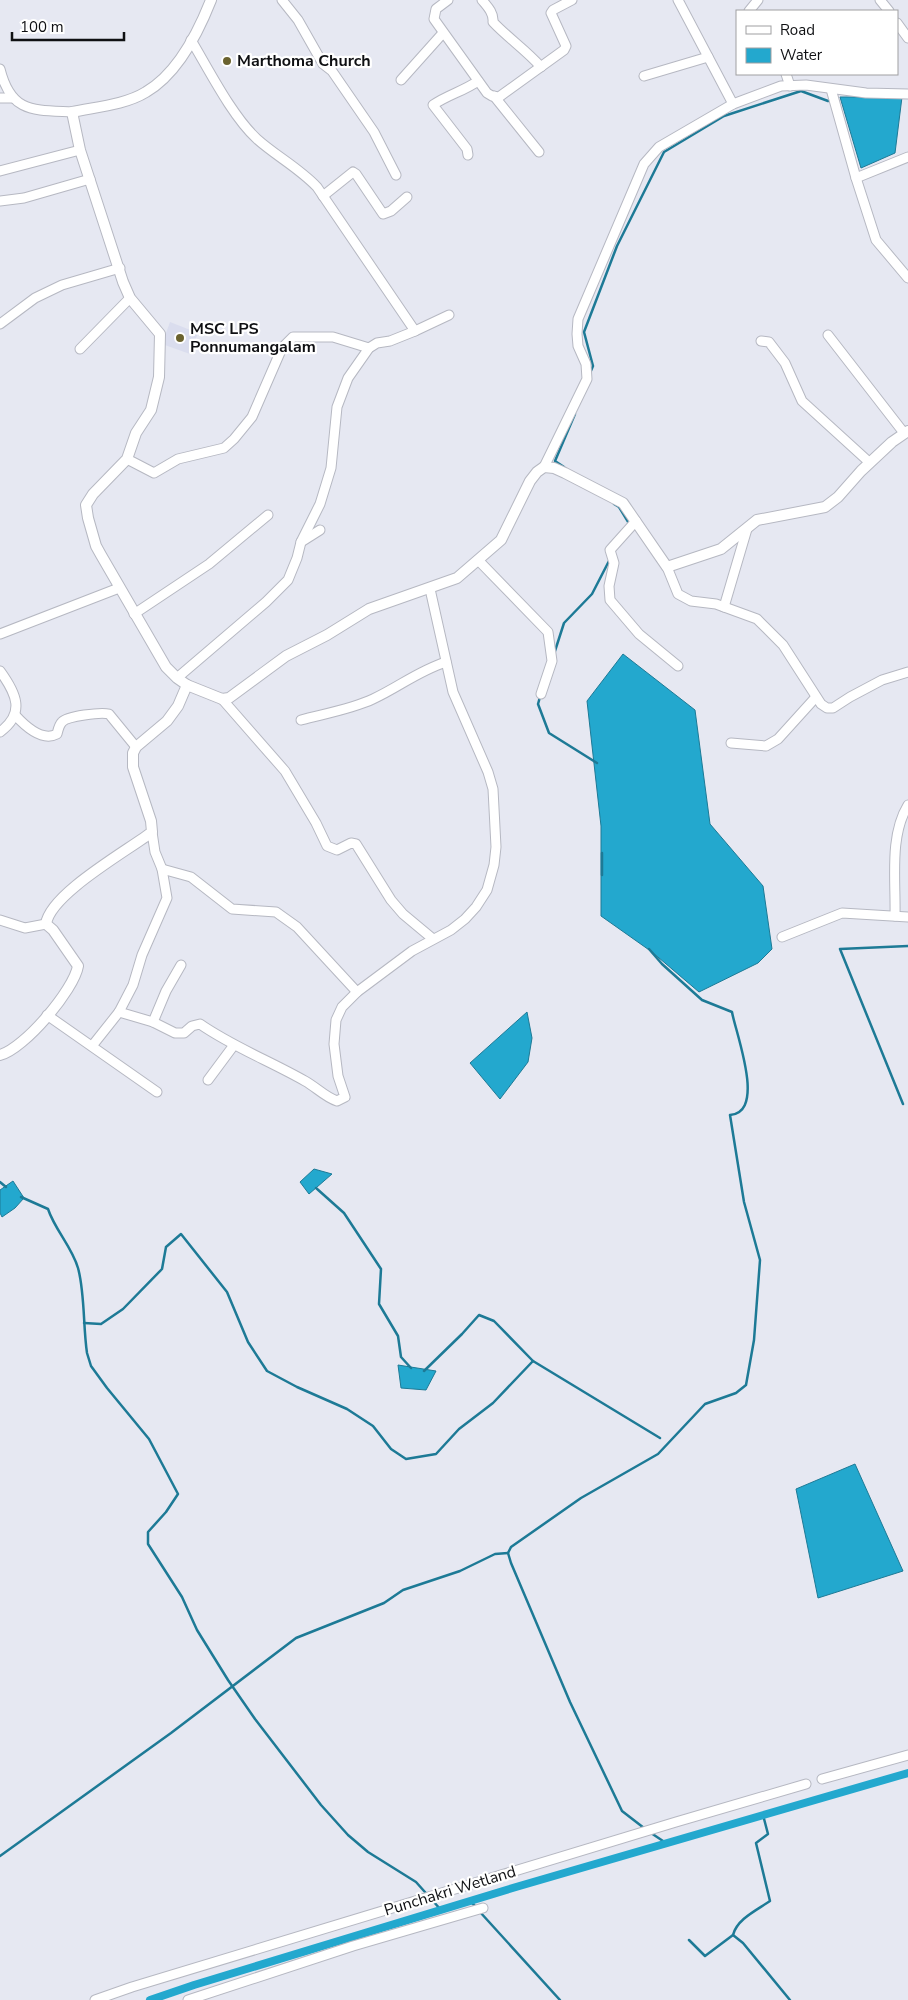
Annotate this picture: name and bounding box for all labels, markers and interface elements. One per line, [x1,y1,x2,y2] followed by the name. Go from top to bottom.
[12,10,125,42] scale bar
[736,10,898,75] legend
[20,17,64,37] text: 100 m
[780,20,815,40] text: Road
[780,45,823,65] text: Water
[237,50,371,72] place label: Marthoma Church
[221,55,233,67] marker: Marthoma Church
[190,318,316,358] place label: MSC LPS Ponnumangalam
[174,332,186,344] marker: MSC LPS Ponnumangalam
[381,1860,519,1922] street label: Punchakri Wetland

